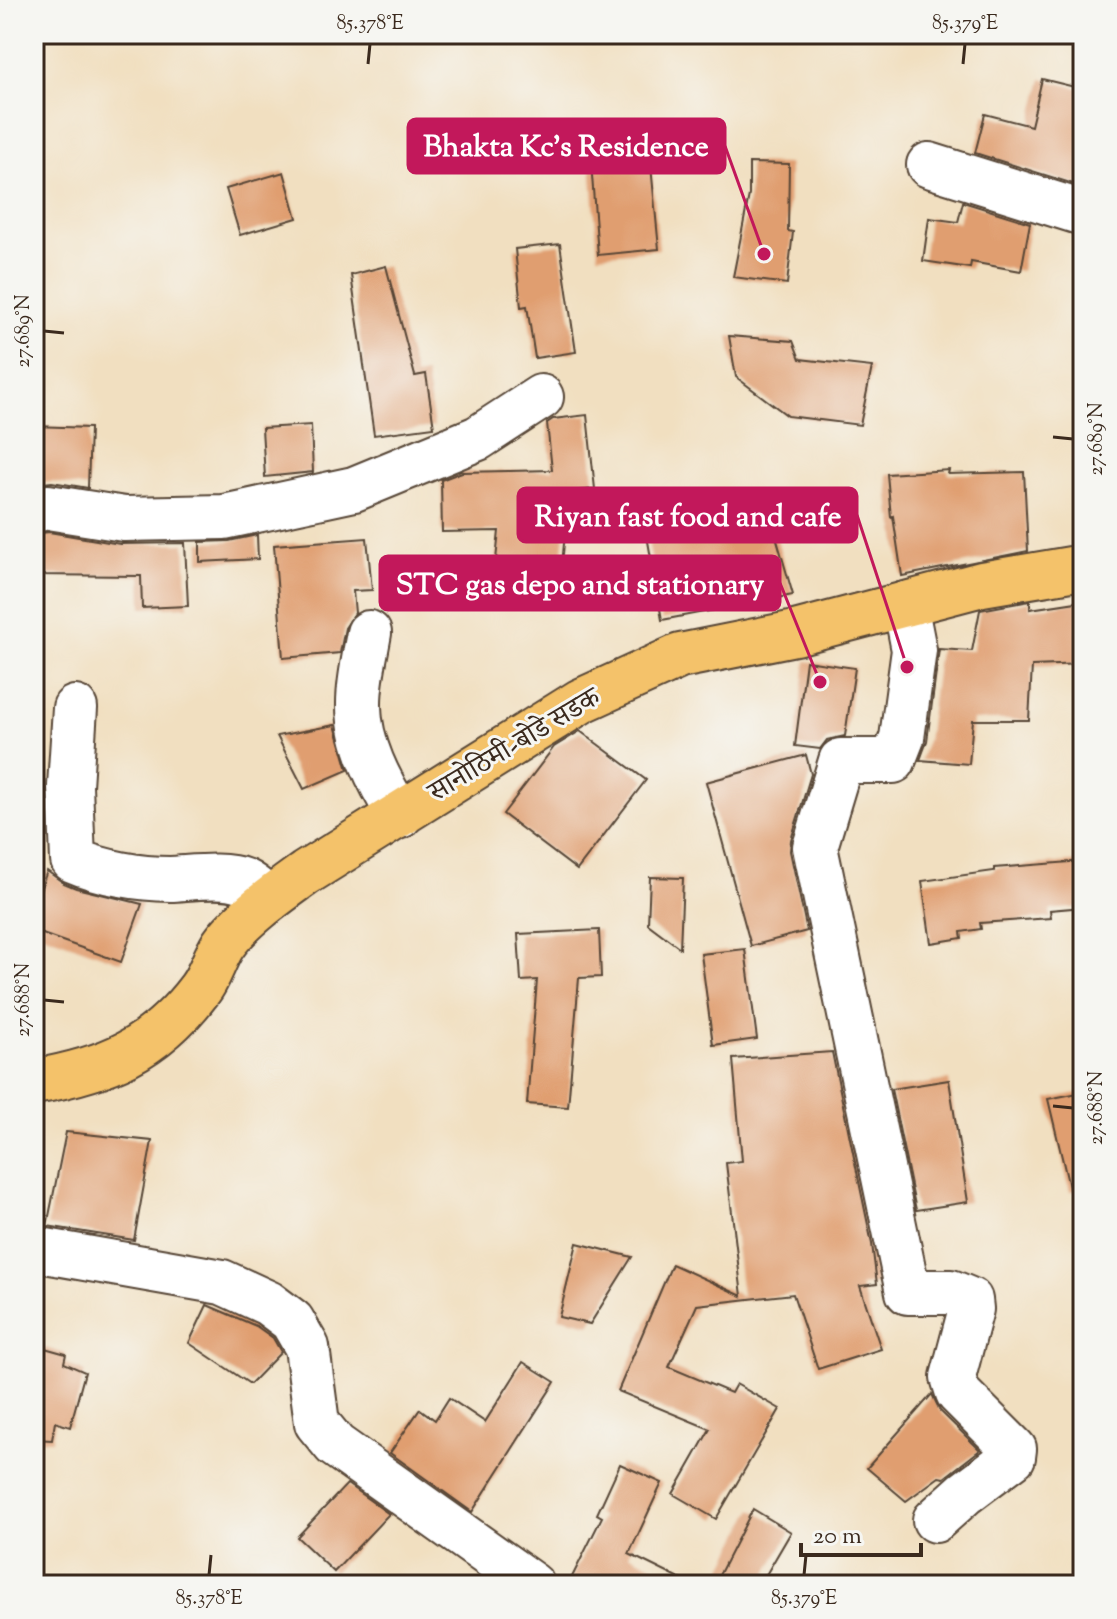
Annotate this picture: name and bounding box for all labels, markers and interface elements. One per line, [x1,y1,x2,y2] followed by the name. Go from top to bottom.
[336,10,404,39] text: 85.378°E
[932,10,998,39] text: 85.379°E
[408,119,725,173] callout: Bhakta Kc's Residence
[423,127,709,170] text: Bhakta Kc's Residence
[10,294,39,368] text: 27.689°N
[1083,402,1112,476] text: 27.689°N
[518,488,857,542] callout: Riyan fast food and cafe
[534,497,842,540] text: Riyan fast food and cafe
[380,556,780,610] callout: STC gas depo and stationary
[396,565,764,608] text: STC gas depo and stationary
[420,678,610,814] street label: सानोठिमी-बोडे सडक
[10,963,39,1037] text: 27.688°N
[1083,1071,1112,1145] text: 27.688°N
[801,1507,921,1557] scale bar
[813,1520,862,1554] text: 20 m
[175,1585,243,1614] text: 85.378°E
[771,1585,837,1614] text: 85.379°E

